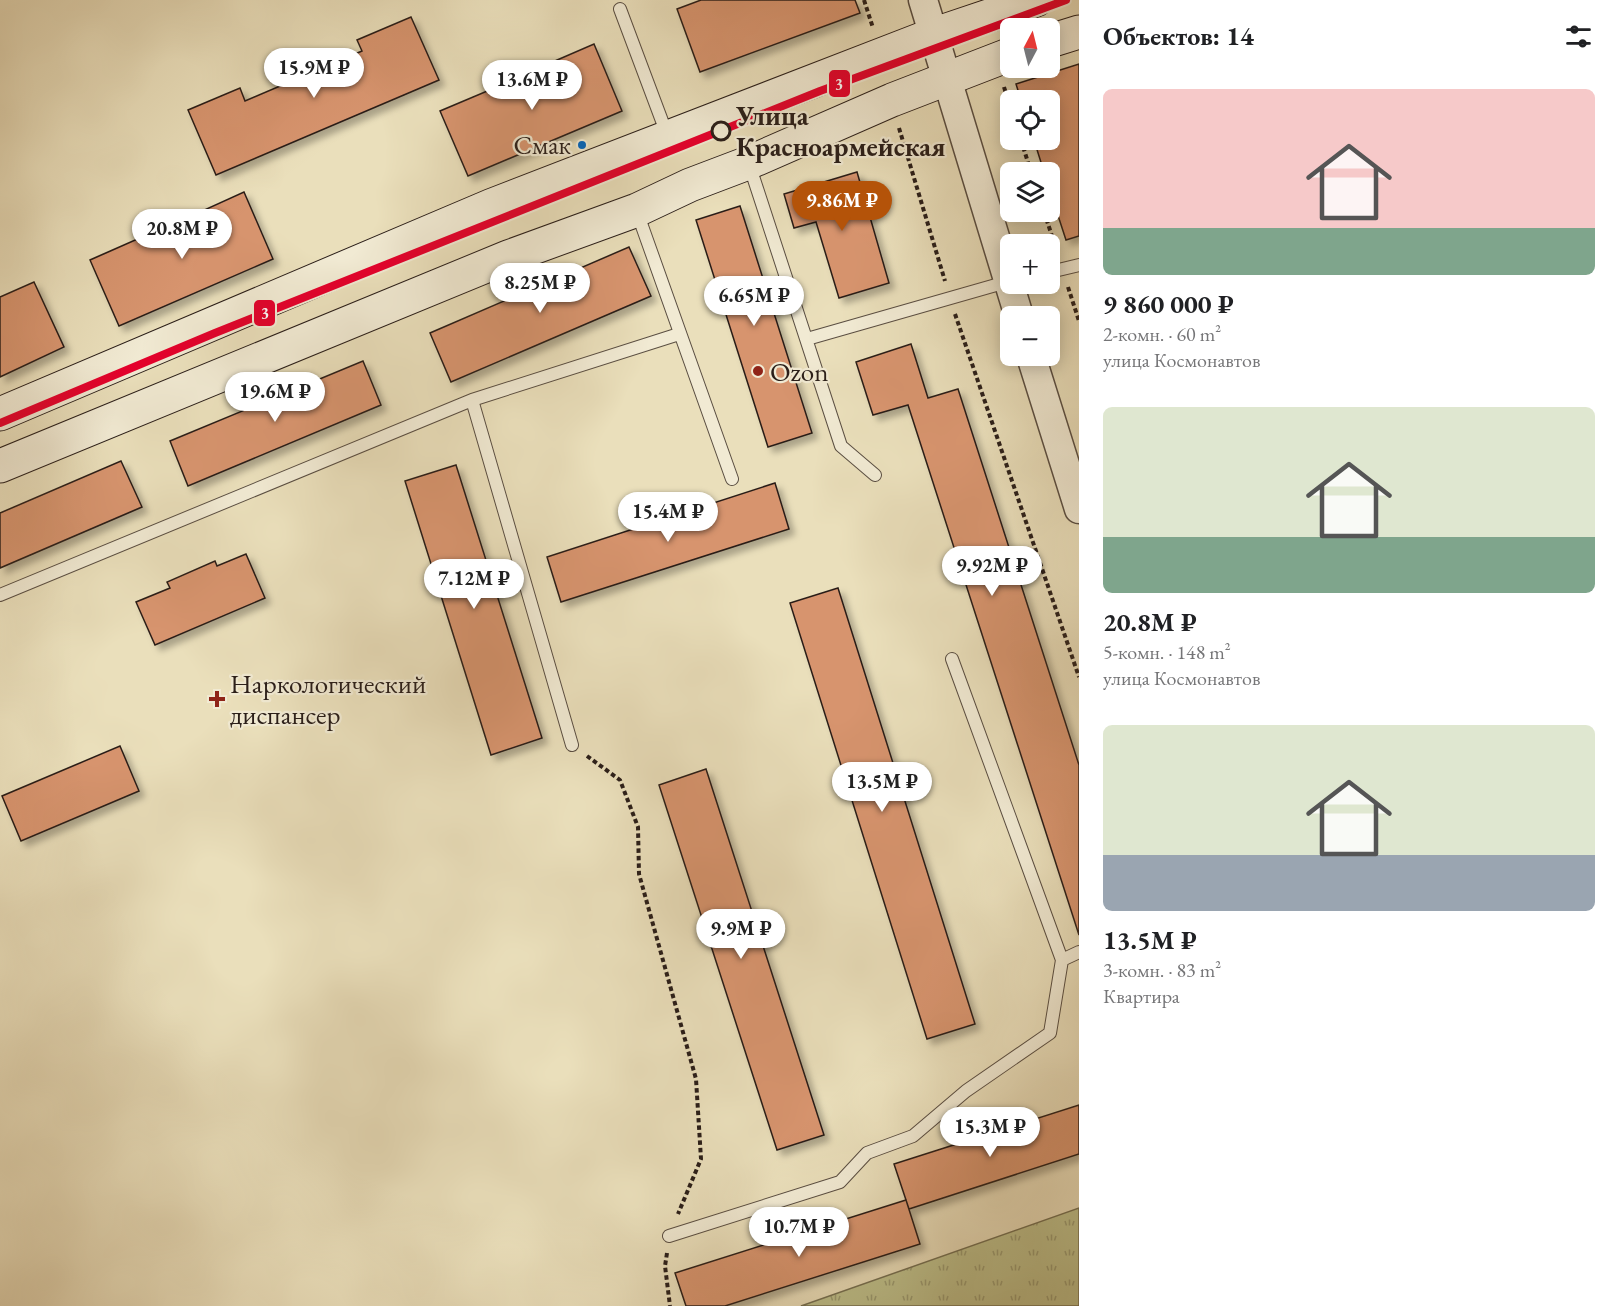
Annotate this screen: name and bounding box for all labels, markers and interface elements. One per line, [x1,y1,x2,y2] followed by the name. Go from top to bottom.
[1000,18,1060,78] north arrow
[1000,18,1060,366] map controls
[1103,19,1254,53] text: Объектов: 14
[1562,20,1595,53] icon: filters
[259,48,369,99] pin: 15.9M ₽
[278,54,350,80] text: 15.9M ₽
[477,60,587,111] pin: 13.6M ₽
[496,66,568,92] text: 13.6M ₽
[828,69,851,98] line badge: 3
[835,74,843,95] text: 3
[1000,90,1060,150] button: locate
[735,98,946,164] place label: Улица Красноармейская
[711,121,731,141] marker: Улица Красноармейская
[513,128,572,162] place label: Смак
[1295,128,1403,236] icon: home
[576,139,588,151] marker: Смак
[1000,162,1060,222] button: layers
[787,181,897,232] pin: 9.86M ₽
[806,187,878,213] text: 9.86M ₽
[127,209,237,260] pin: 20.8M ₽
[146,215,218,241] text: 20.8M ₽
[1000,234,1060,294] button: +
[485,263,595,314] pin: 8.25M ₽
[504,269,576,295] text: 8.25M ₽
[699,276,809,327] pin: 6.65M ₽
[718,282,790,308] text: 6.65M ₽
[1103,287,1234,321] text: 9 860 000 ₽
[253,299,276,327] line badge: 3
[261,303,269,324] text: 3
[1000,306,1060,366] button: −
[1103,321,1221,347] text: 2-комн. · 60 m²
[1103,347,1260,373] text: улица Космонавтов
[770,354,828,389] place label: Ozon
[751,364,765,378] marker: Ozon
[220,372,330,423] pin: 19.6M ₽
[239,378,311,404] text: 19.6M ₽
[1295,446,1403,554] icon: home
[613,492,723,543] pin: 15.4M ₽
[632,498,704,524] text: 15.4M ₽
[937,546,1047,597] pin: 9.92M ₽
[956,552,1028,578] text: 9.92M ₽
[419,559,529,610] pin: 7.12M ₽
[438,565,510,591] text: 7.12M ₽
[1103,605,1197,639] text: 20.8M ₽
[1103,639,1231,665] text: 5-комн. · 148 m²
[1103,665,1260,691] text: улица Космонавтов
[230,666,426,732] place label: Наркологический диспансер
[208,690,226,708] marker: Наркологический диспансер
[827,762,937,813] pin: 13.5M ₽
[1295,764,1403,872] icon: home
[846,768,918,794] text: 13.5M ₽
[692,909,790,960] pin: 9.9M ₽
[710,915,772,941] text: 9.9M ₽
[1103,923,1197,957] text: 13.5M ₽
[1103,957,1221,983] text: 3-комн. · 83 m²
[1103,983,1180,1009] text: Квартира
[935,1107,1045,1158] pin: 15.3M ₽
[954,1113,1026,1139] text: 15.3M ₽
[744,1207,854,1258] pin: 10.7M ₽
[763,1213,835,1239] text: 10.7M ₽

